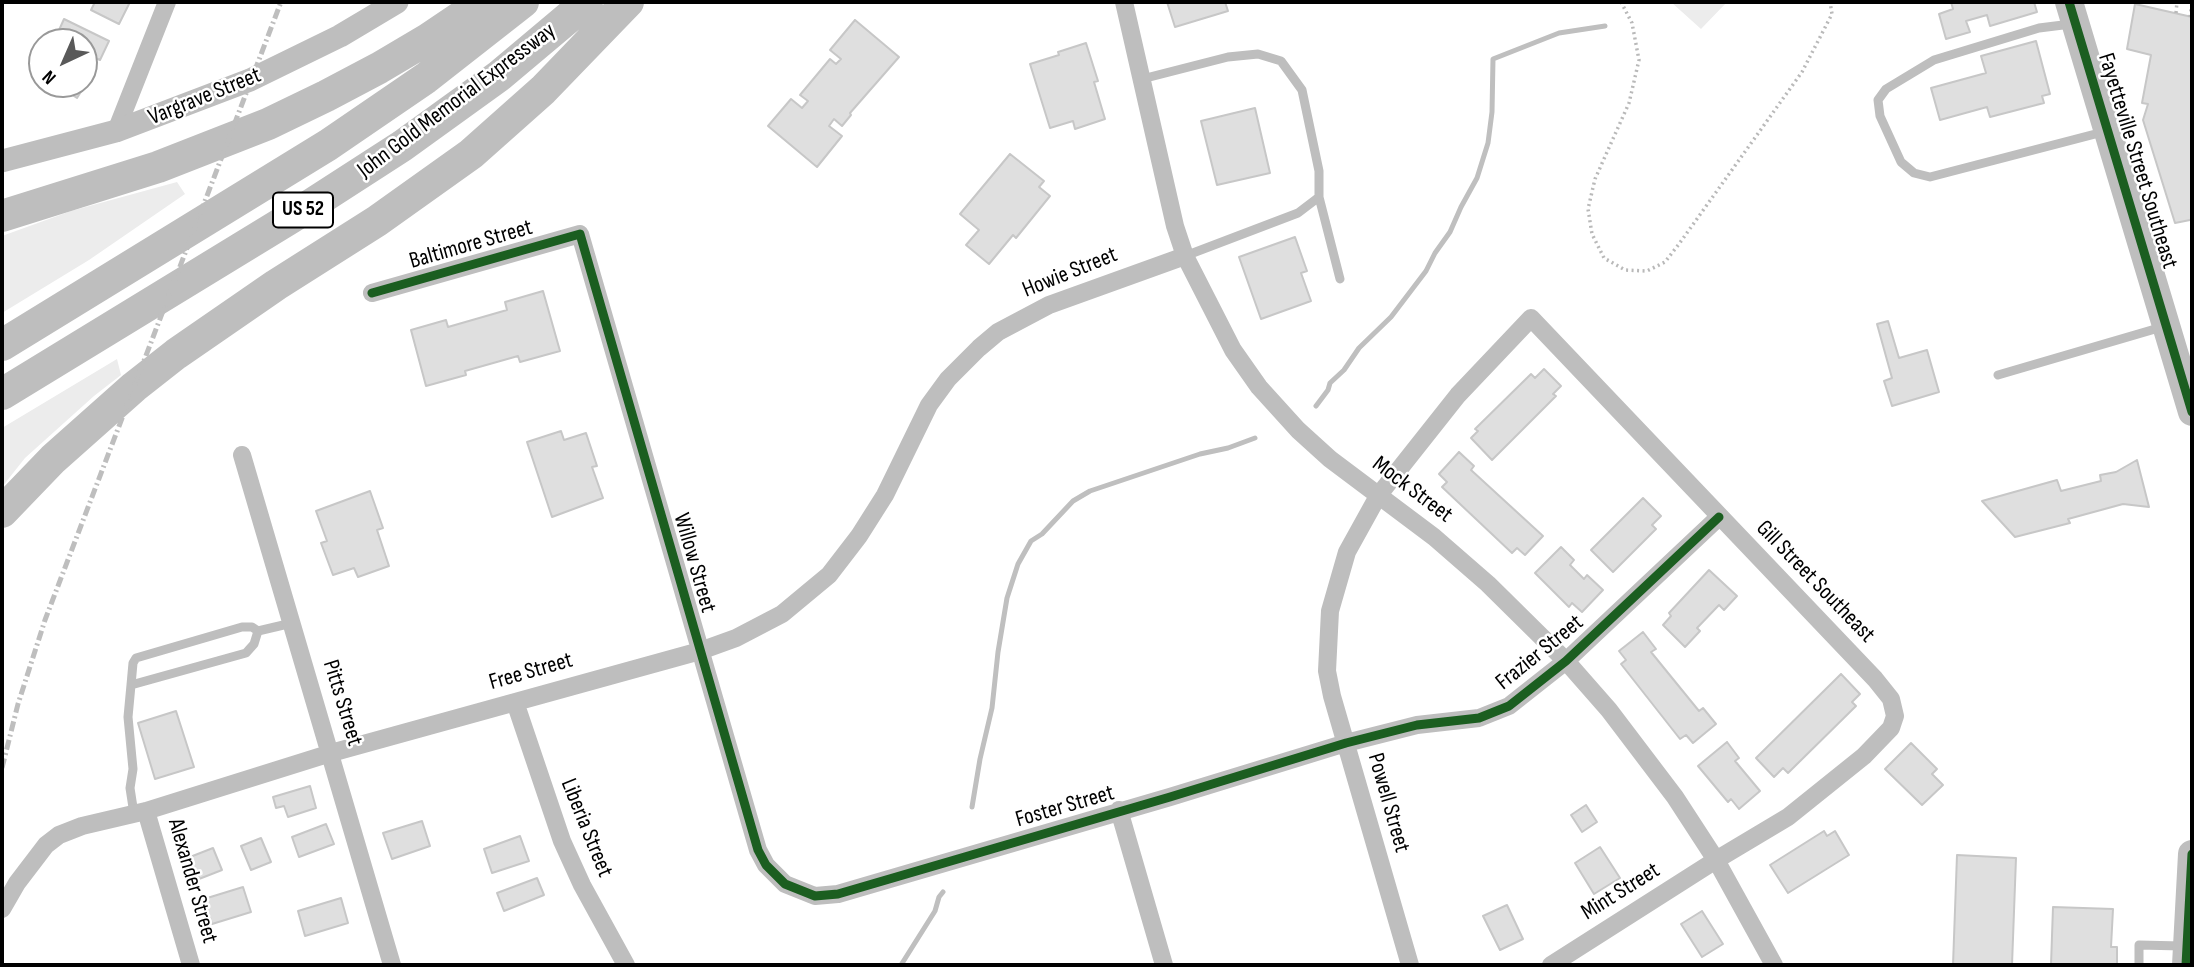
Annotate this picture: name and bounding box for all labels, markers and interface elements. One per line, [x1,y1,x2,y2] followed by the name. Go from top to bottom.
[353,18,561,184] street label: John Gold Memorial Expressway
[28,28,98,98] north arrow
[2091,50,2183,272] street label: Fayetteville Street Southeast
[145,62,265,132] street label: Vargrave Street
[38,65,61,89] text: N
[273,192,333,228] road number: US 52
[406,214,536,276] street label: Baltimore Street
[1019,242,1121,304] street label: Howie Street
[1366,451,1458,529] street label: Mock Street
[667,510,721,616] street label: Willow Street
[1750,515,1880,649] street label: Gill Street Southeast
[1491,609,1589,697] street label: Frazier Street
[486,647,576,697] street label: Free Street
[316,657,368,749] street label: Pitts Street
[1361,750,1415,856] street label: Powell Street
[554,775,618,881] street label: Liberia Street
[1013,780,1117,834] street label: Foster Street
[161,816,223,946] street label: Alexander Street
[1577,857,1665,927] street label: Mint Street

